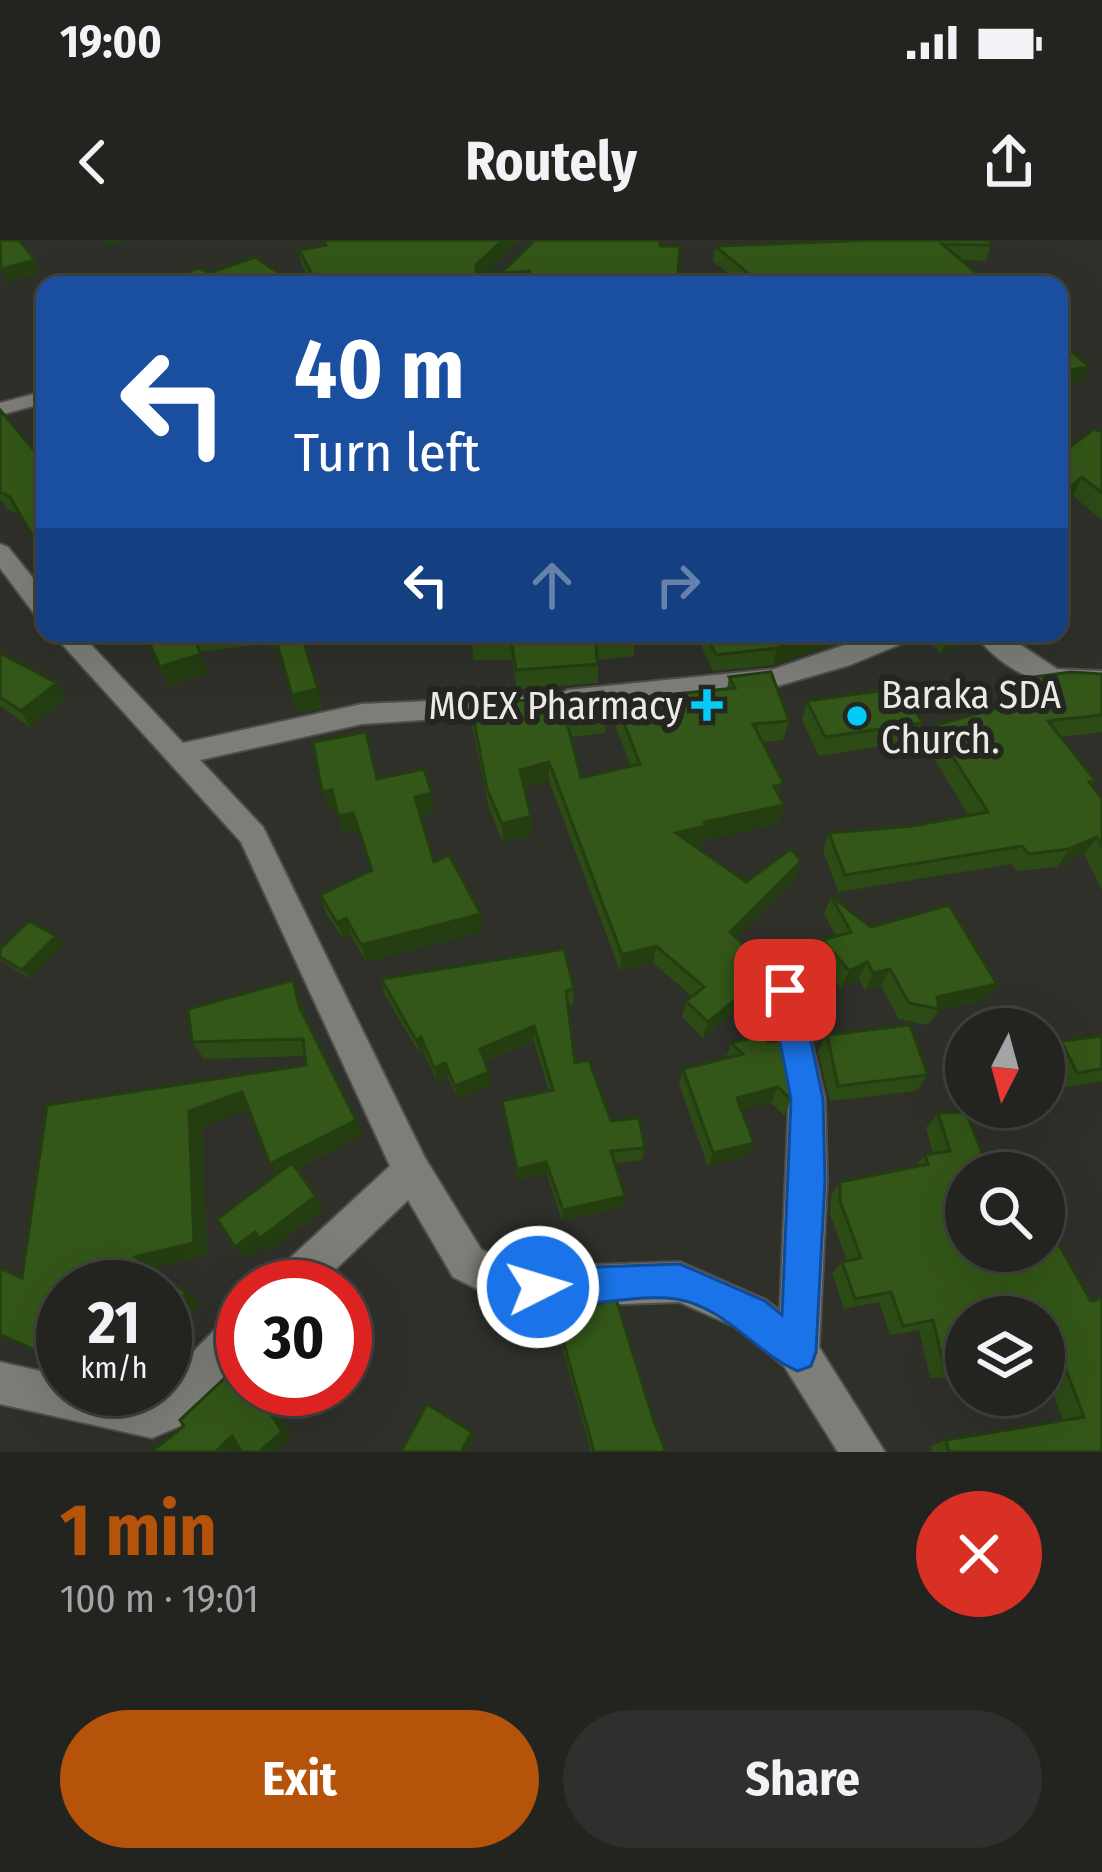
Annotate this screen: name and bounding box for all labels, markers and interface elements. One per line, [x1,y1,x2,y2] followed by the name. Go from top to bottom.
[60,15,162,69] text: 19:00
[60,129,126,195] icon: back
[976,129,1042,195] icon: share
[465,130,637,194] text: Routely
[294,319,465,420] text: 40 m
[96,324,252,480] icon: left
[294,421,480,485] text: Turn left
[393,552,459,618] icon: left
[519,552,585,618] icon: ahead
[645,552,711,618] icon: right
[881,672,1061,763] place label: Baraka SDA Church.
[429,683,684,729] place label: MOEX Pharmacy
[694,692,720,718] marker: MOEX Pharmacy
[844,703,870,729] marker: Baraka SDA Church.
[734,939,836,1041] pin
[752,957,818,1023] icon: arrive
[945,1008,1065,1128] north arrow
[945,1008,1065,1416] map controls
[945,1152,1065,1272] button: search
[475,1224,601,1350] position arrow
[216,1260,372,1416] speed limit sign: 30
[88,1287,140,1359] text: 21
[945,1296,1065,1416] button: layers
[81,1350,147,1386] text: km/h
[60,1488,217,1574] text: 1 min
[916,1491,1042,1617] button: close
[60,1576,259,1622] text: 100 m · 19:01
[60,1710,539,1848] button: Exit
[563,1710,1042,1848] button: Share

